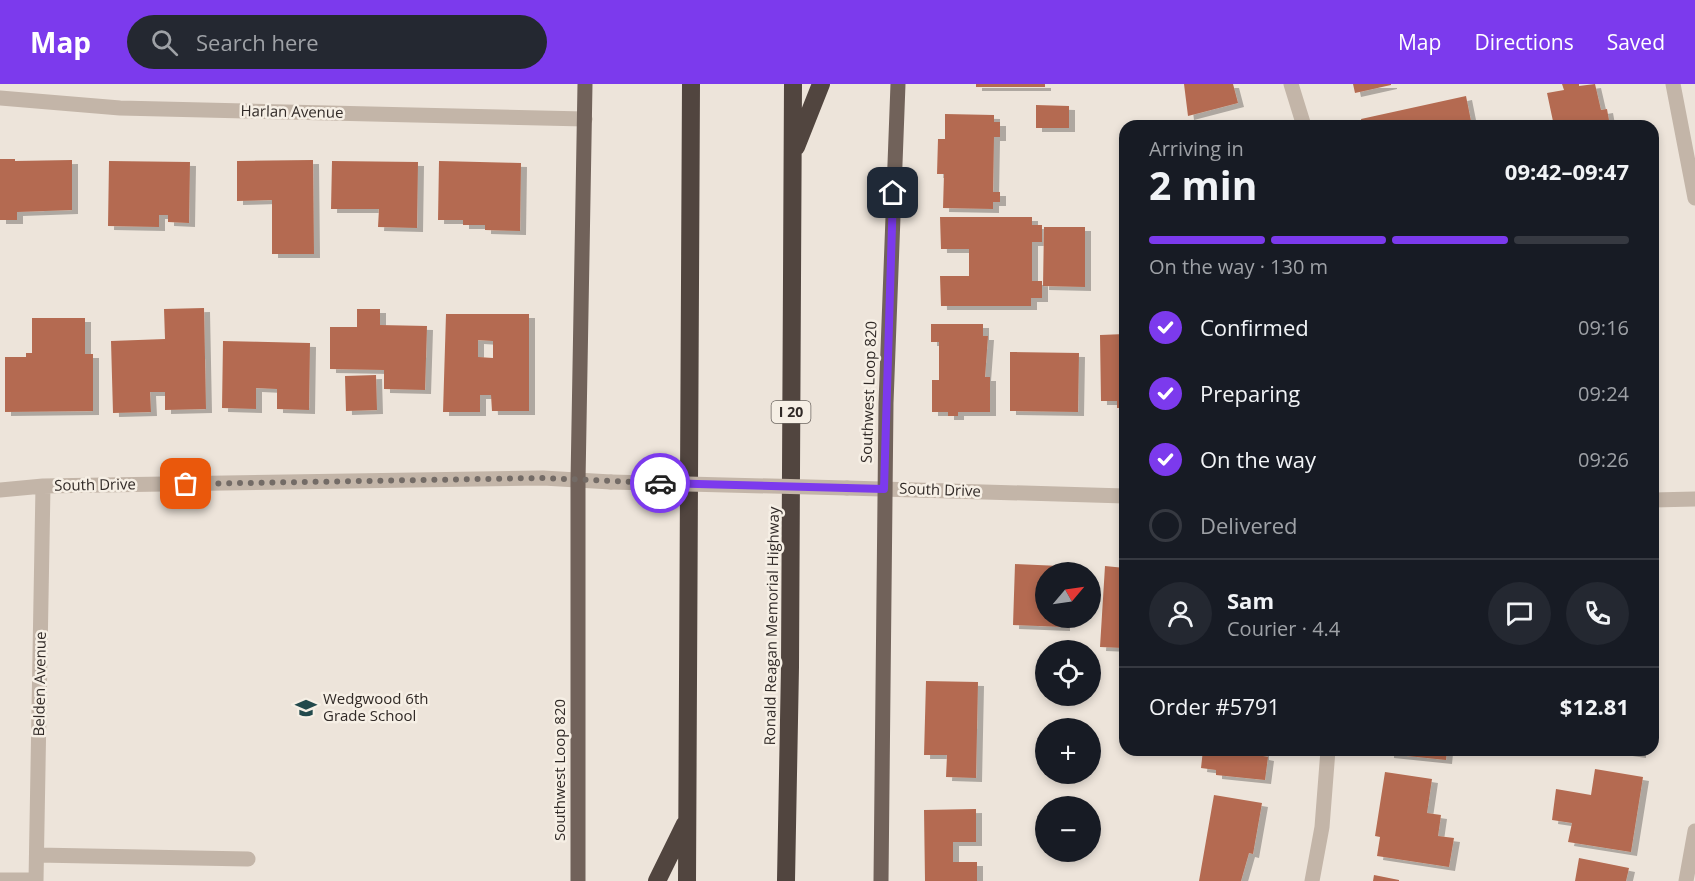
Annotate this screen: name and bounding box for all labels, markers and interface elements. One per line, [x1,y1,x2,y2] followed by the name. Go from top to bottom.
[127,15,547,69] search box
[30,23,91,61] text: Map
[148,26,181,59] icon: search
[196,27,319,57] text: Search here
[1398,28,1441,56] text: Map
[1474,28,1574,56] text: Directions
[1607,28,1665,56] text: Saved
[240,100,344,122] street label: Harlan Avenue
[1149,135,1244,162] text: Arriving in
[1505,156,1629,186] text: 09:42–09:47
[1149,158,1257,211] text: 2 min
[867,167,918,218] pin
[876,176,909,209] icon: home
[1149,253,1328,280] text: On the way · 130 m
[1149,311,1182,344] icon: check
[1200,312,1309,342] text: Confirmed
[1578,314,1629,341] text: 09:16
[856,321,880,463] street label: Southwest Loop 820
[1149,377,1182,410] icon: check
[1200,378,1300,408] text: Preparing
[1578,380,1629,407] text: 09:24
[772,401,810,423] road number: I 20
[1149,443,1182,476] icon: check
[1200,444,1316,474] text: On the way
[1578,446,1629,473] text: 09:26
[630,453,690,513] courier
[160,458,211,509] pin
[169,467,202,500] icon: bag
[644,467,677,500] icon: car
[54,473,136,495] street label: South Drive
[899,478,981,500] street label: South Drive
[759,506,783,745] street label: Ronald Reagan Memorial Highway
[1200,510,1298,540] text: Delivered
[1035,562,1101,628] north arrow
[1035,562,1101,862] map controls
[1149,582,1212,645] button: person
[1488,582,1551,645] button: chat
[1566,582,1629,645] button: phone
[1227,585,1274,615] text: Sam
[1227,615,1340,642] text: Courier · 4.4
[28,631,50,737] street label: Belden Avenue
[1035,640,1101,706] button: locate
[323,688,428,725] place label: Wedgwood 6th Grade School
[1149,691,1280,721] text: Order #5791
[1560,691,1629,721] text: $12.81
[294,696,318,720] school or university icon: Wedgwood 6th Grade School
[549,699,569,841] street label: Southwest Loop 820
[1035,718,1101,784] button: +
[1035,796,1101,862] button: −

